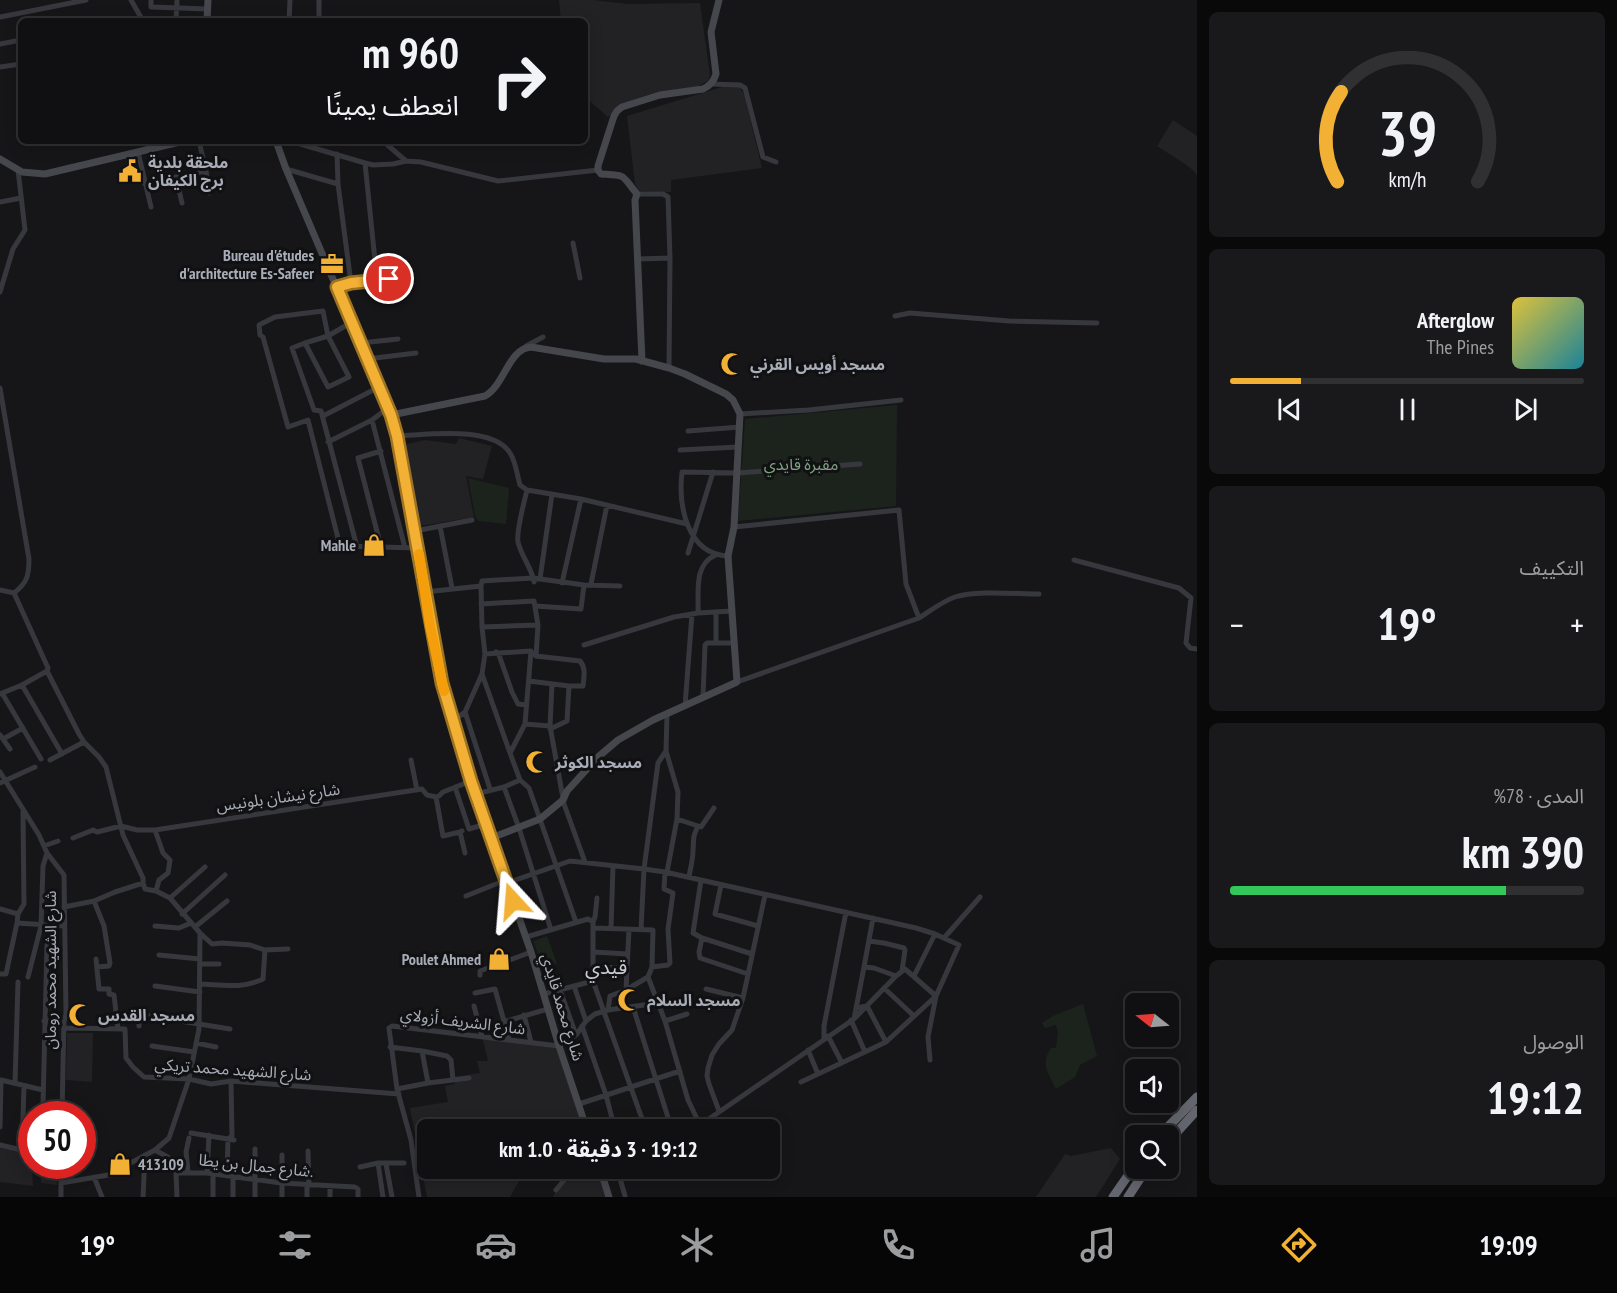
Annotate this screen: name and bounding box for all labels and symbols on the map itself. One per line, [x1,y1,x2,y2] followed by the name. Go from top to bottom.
[148,152,228,192] place label: ملحقة بلدية برج الكيفان
[117,158,143,184] public building icon: ملحقة بلدية برج الكيفان
[179,245,314,283] place label: Bureau d'études d'architecture Es-Safeer
[319,251,345,277] office icon: Bureau d'études d'architecture Es-Safeer
[363,253,414,304] pin
[719,351,745,377] mosque icon: مسجد أويس القرني
[750,354,885,378] place label: مسجد أويس القرني
[764,454,838,477] park label: مقبرة قايدي
[361,532,387,558] shop icon: Mahle
[321,535,356,555] place label: Mahle
[524,749,550,775] mosque icon: مسجد الكوثر
[554,752,642,772] place label: مسجد الكوثر
[215,778,342,819] street label: شارع نيشان بلونيس
[481,869,545,933] position arrow
[40,891,63,1049] street label: شارع الشهيد محمد رومان
[486,946,512,972] shop icon: Poulet Ahmed
[402,949,481,969] place label: Poulet Ahmed
[534,951,589,1064] street label: شارع محمد قايدي
[585,954,627,983] district label: قيدي
[616,987,642,1013] mosque icon: مسجد السلام
[647,990,741,1012] place label: مسجد السلام
[1125,993,1179,1047] north arrow
[67,1002,93,1028] mosque icon: مسجد القدس
[399,1003,527,1042] street label: شارع الشريف أزولاي
[98,1005,195,1025] place label: مسجد القدس
[154,1054,312,1087] street label: شارع الشهيد محمد تريكي
[18,1101,96,1179] speed limit sign: 50
[197,1149,315,1184] street label: شارع جمال بن يطا.
[107,1151,133,1177] shop icon: 413109
[138,1154,184,1174] place label: 413109

